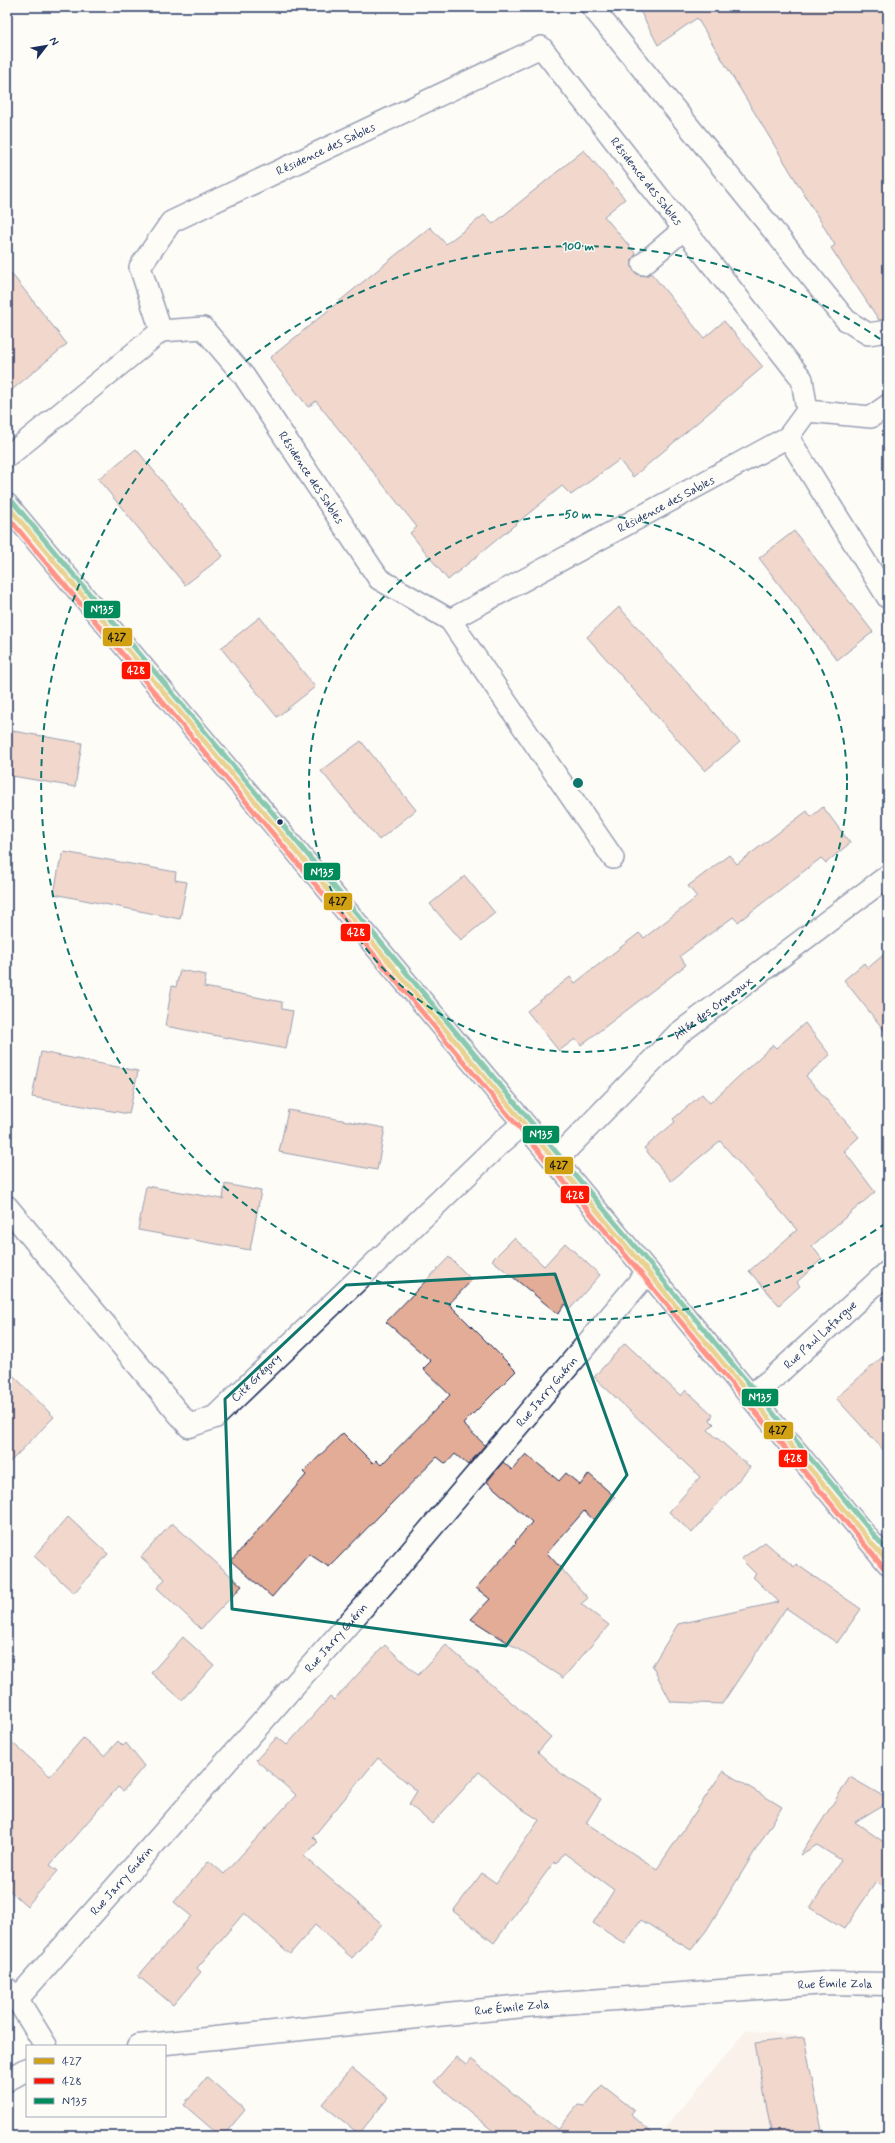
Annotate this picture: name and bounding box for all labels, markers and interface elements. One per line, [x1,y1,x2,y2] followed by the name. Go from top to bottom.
[26,26,66,66] north arrow
[46,35,62,48] text: N
[274,119,379,180] street label: Résidence des Sables
[606,134,686,230] street label: Résidence des Sables
[562,239,595,255] text: 100 m
[274,429,348,528] street label: Résidence des Sables
[615,472,718,537] street label: Résidence des Sables
[565,507,592,523] text: 50 m
[83,600,121,619] line badge: N135
[90,603,114,617] text: N135
[102,627,133,647] line badge: 427
[108,631,127,645] text: 427
[121,661,151,680] line badge: 428
[127,664,145,678] text: 428
[571,776,585,790] centre of rings
[275,817,285,827] unlabelled marker
[303,862,341,881] line badge: N135
[310,866,334,880] text: N135
[323,892,353,911] line badge: 427
[329,895,348,909] text: 427
[340,923,371,942] line badge: 428
[347,926,365,940] text: 428
[670,974,756,1044] street label: Allée des Ormeaux
[522,1125,560,1144] line badge: N135
[529,1128,553,1142] text: N135
[544,1156,574,1175] line badge: 427
[550,1159,569,1173] text: 427
[560,1185,590,1204] line badge: 428
[566,1189,584,1203] text: 428
[781,1297,861,1373] street label: Rue Paul Lafargue
[228,1351,285,1406] street label: Cité Grégory
[513,1354,582,1431] street label: Rue Jarry Guérin
[741,1388,779,1407] line badge: N135
[748,1391,772,1405] text: N135
[763,1421,794,1440] line badge: 427
[769,1424,788,1438] text: 427
[778,1449,808,1468] line badge: 428
[784,1452,802,1466] text: 428
[302,1600,372,1677] street label: Rue Jarry Guérin
[87,1843,157,1919] street label: Rue Jarry Guérin
[797,1976,873,1994] street label: Rue Émile Zola
[474,1997,550,2020] street label: Rue Émile Zola
[26,2045,166,2117] legend
[62,2054,82,2070] text: 427
[62,2074,82,2090] text: 428
[62,2094,87,2110] text: N135

